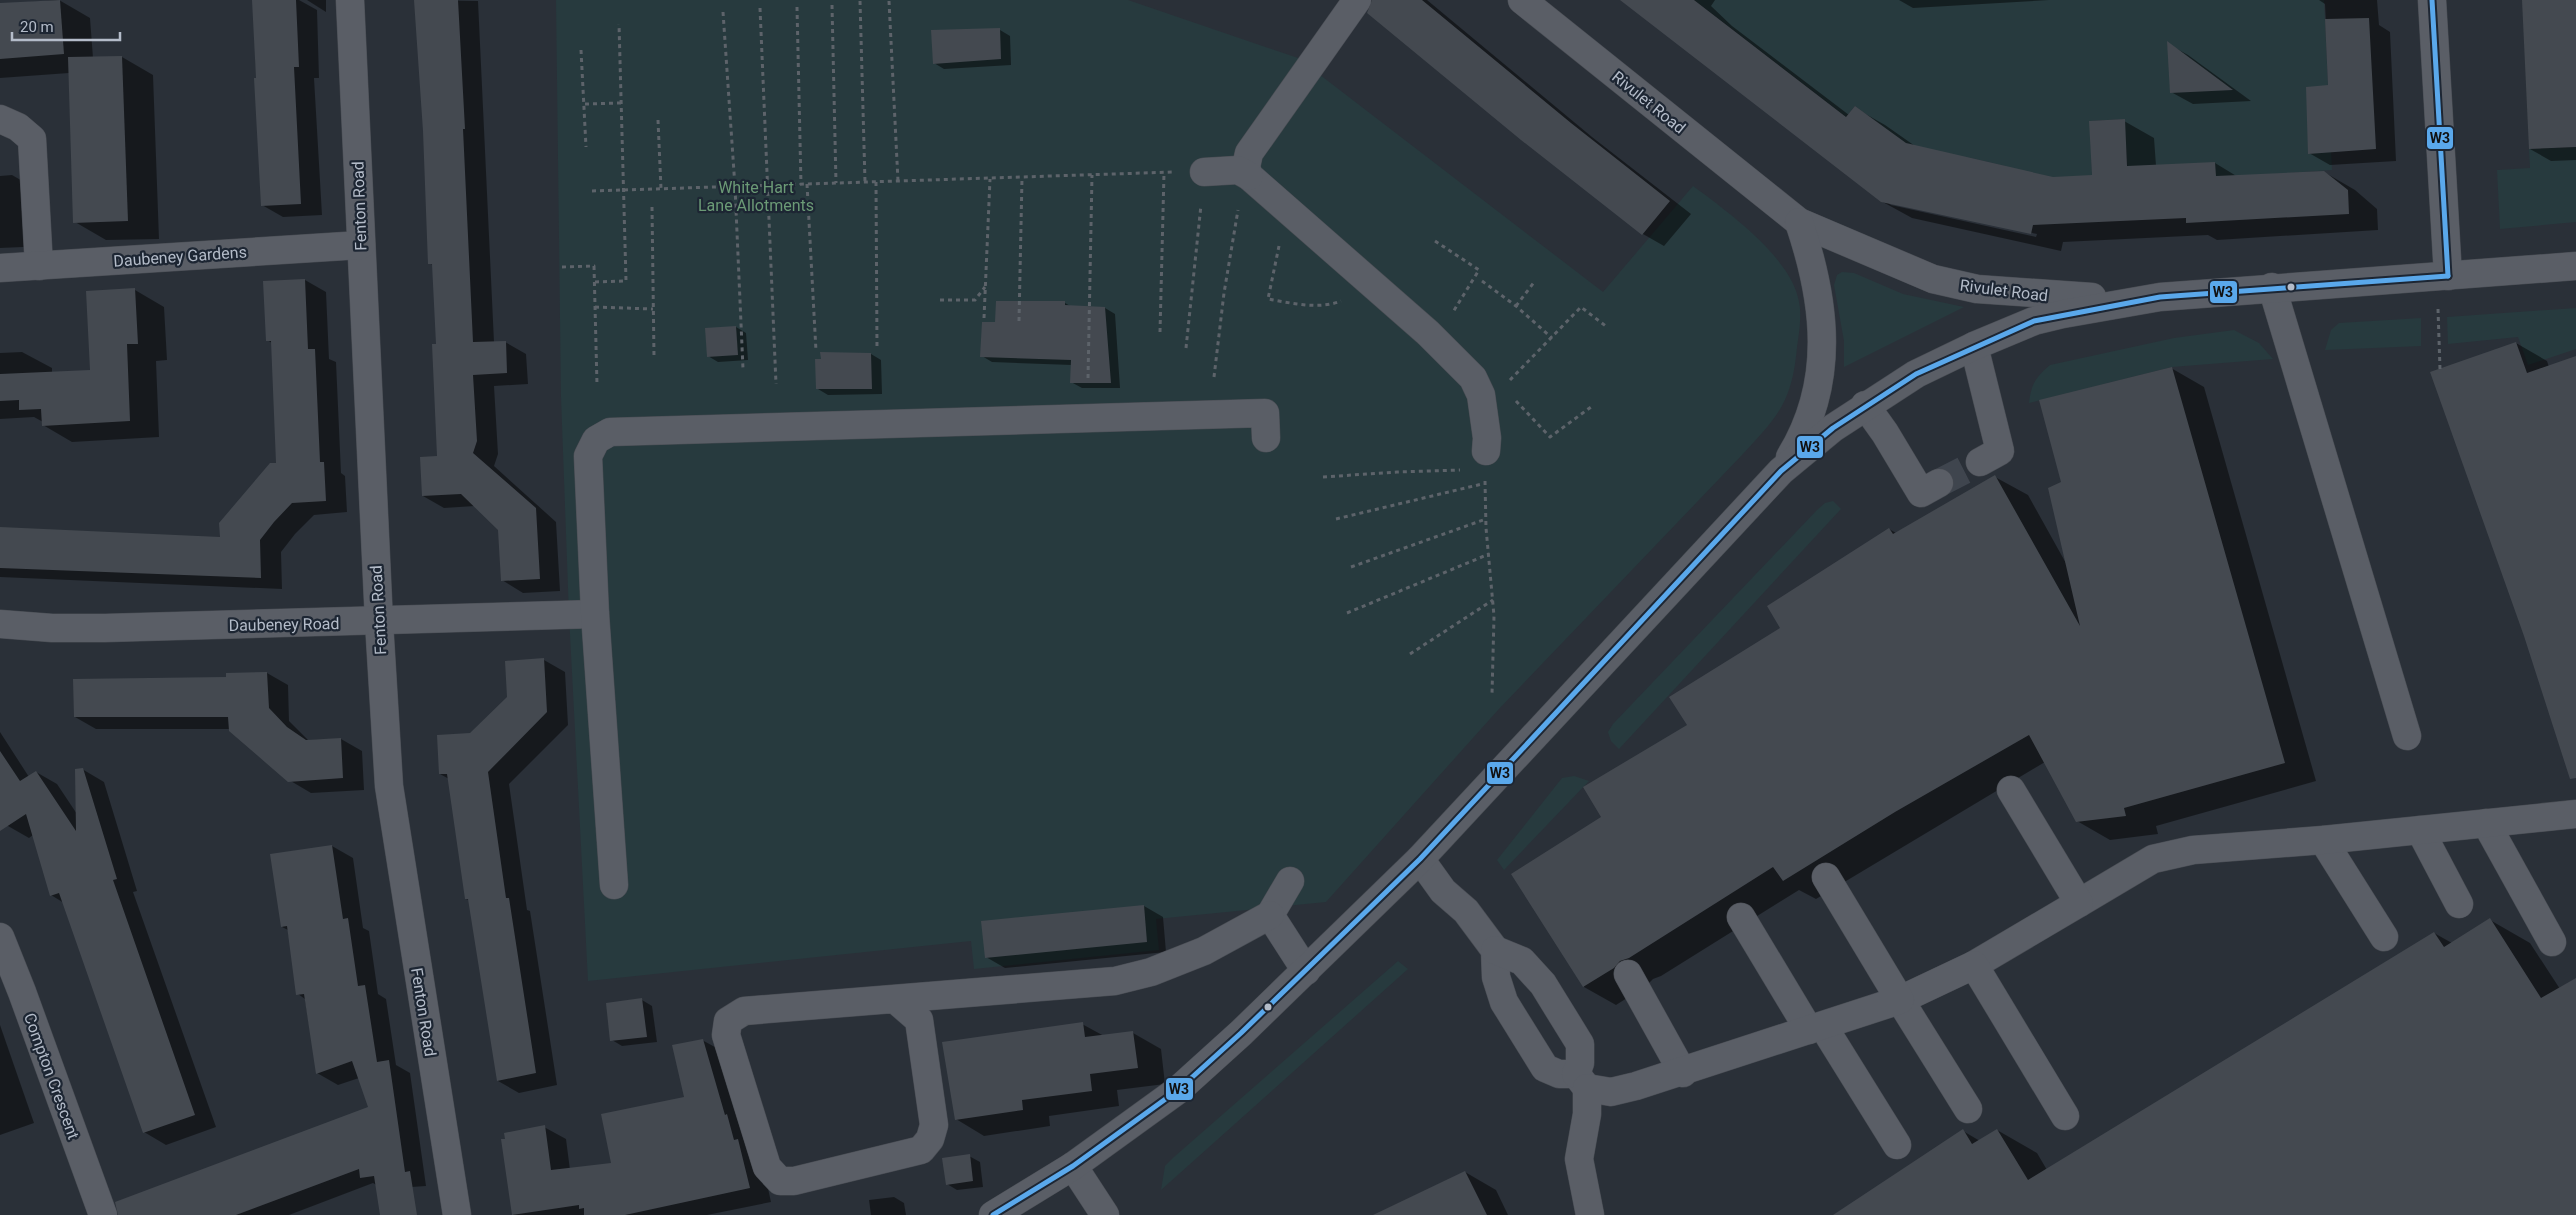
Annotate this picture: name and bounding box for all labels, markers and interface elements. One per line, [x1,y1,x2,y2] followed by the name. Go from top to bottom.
[12,10,120,42] scale bar
[20,18,54,36] text: 20 m
[1608,67,1689,138] street label: Rivulet Road
[2426,126,2454,150] line badge: W3
[2430,130,2450,146] text: W3
[348,161,371,251] street label: Fenton Road
[698,178,814,215] park label: White Hart Lane Allotments
[113,242,247,271] street label: Daubeney Gardens
[1959,276,2049,305] street label: Rivulet Road
[2209,280,2238,304] line badge: W3
[2286,282,2296,292] unlabelled marker
[2213,284,2233,300] text: W3
[1796,435,1824,459] line badge: W3
[1800,439,1820,455] text: W3
[367,565,390,655] street label: Fenton Road
[228,614,340,635] street label: Daubeney Road
[1486,761,1514,785] line badge: W3
[1490,765,1510,781] text: W3
[407,966,440,1058] street label: Fenton Road
[1263,1002,1273,1012] unlabelled marker
[20,1010,83,1142] street label: Compton Crescent
[1165,1077,1194,1101] line badge: W3
[1169,1081,1189,1097] text: W3

